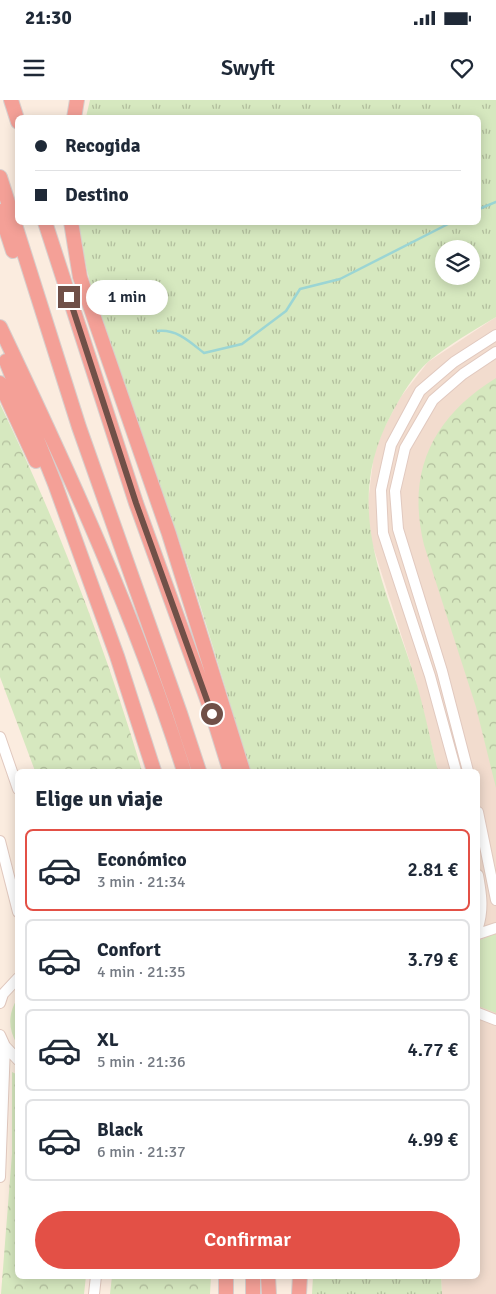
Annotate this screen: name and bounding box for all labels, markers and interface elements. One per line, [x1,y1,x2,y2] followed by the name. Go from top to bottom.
[25,6,72,30] text: 21:30
[20,54,48,82] icon: menu
[221,54,275,81] text: Swyft
[448,54,476,82] icon: heart
[65,134,140,158] text: Recogida
[65,183,129,207] text: Destino
[435,240,480,285] map controls
[435,240,480,285] button: layers
[86,280,169,314] callout: 1 min
[58,286,80,308] route end
[108,287,146,307] text: 1 min
[201,703,223,725] route start
[35,785,163,812] text: Elige un viaje
[37,848,82,893] icon: car
[97,848,187,872] text: Económico
[408,858,458,882] text: 2.81 €
[97,872,186,892] text: 3 min · 21:34
[37,938,82,983] icon: car
[97,938,161,962] text: Confort
[408,948,458,972] text: 3.79 €
[97,962,186,982] text: 4 min · 21:35
[37,1028,82,1073] icon: car
[97,1028,119,1052] text: XL
[408,1038,458,1062] text: 4.77 €
[97,1052,186,1072] text: 5 min · 21:36
[37,1118,82,1163] icon: car
[97,1118,143,1142] text: Black
[408,1128,458,1152] text: 4.99 €
[97,1142,186,1162] text: 6 min · 21:37
[35,1211,460,1269] button: Confirmar

